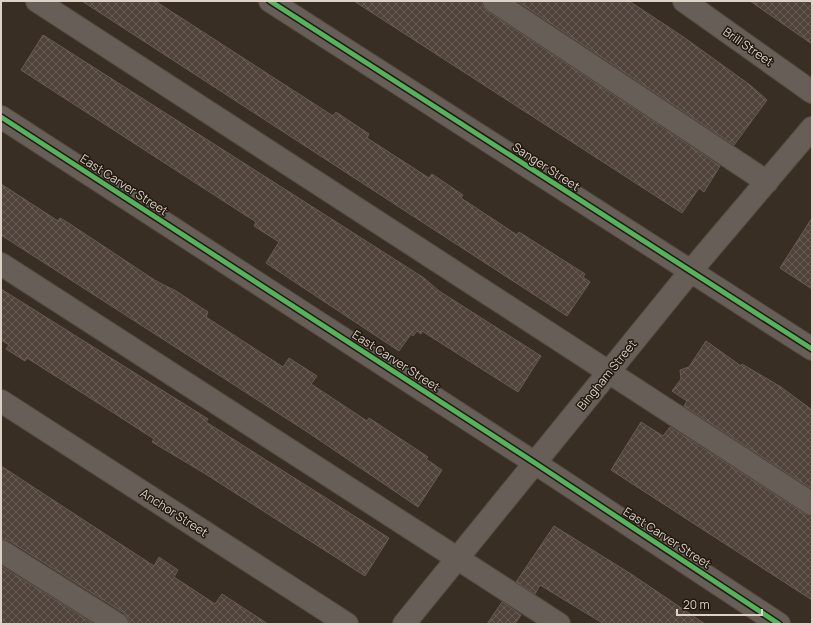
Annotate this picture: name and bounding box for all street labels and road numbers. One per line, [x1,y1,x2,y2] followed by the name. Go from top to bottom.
[720,23,777,70] street label: Brill Street
[509,138,583,195] street label: Sanger Street
[77,150,172,219] street label: East Carver Street
[349,326,444,395] street label: East Carver Street
[573,336,640,413] street label: Bingham Street
[137,484,212,541] street label: Anchor Street
[620,503,715,572] street label: East Carver Street

